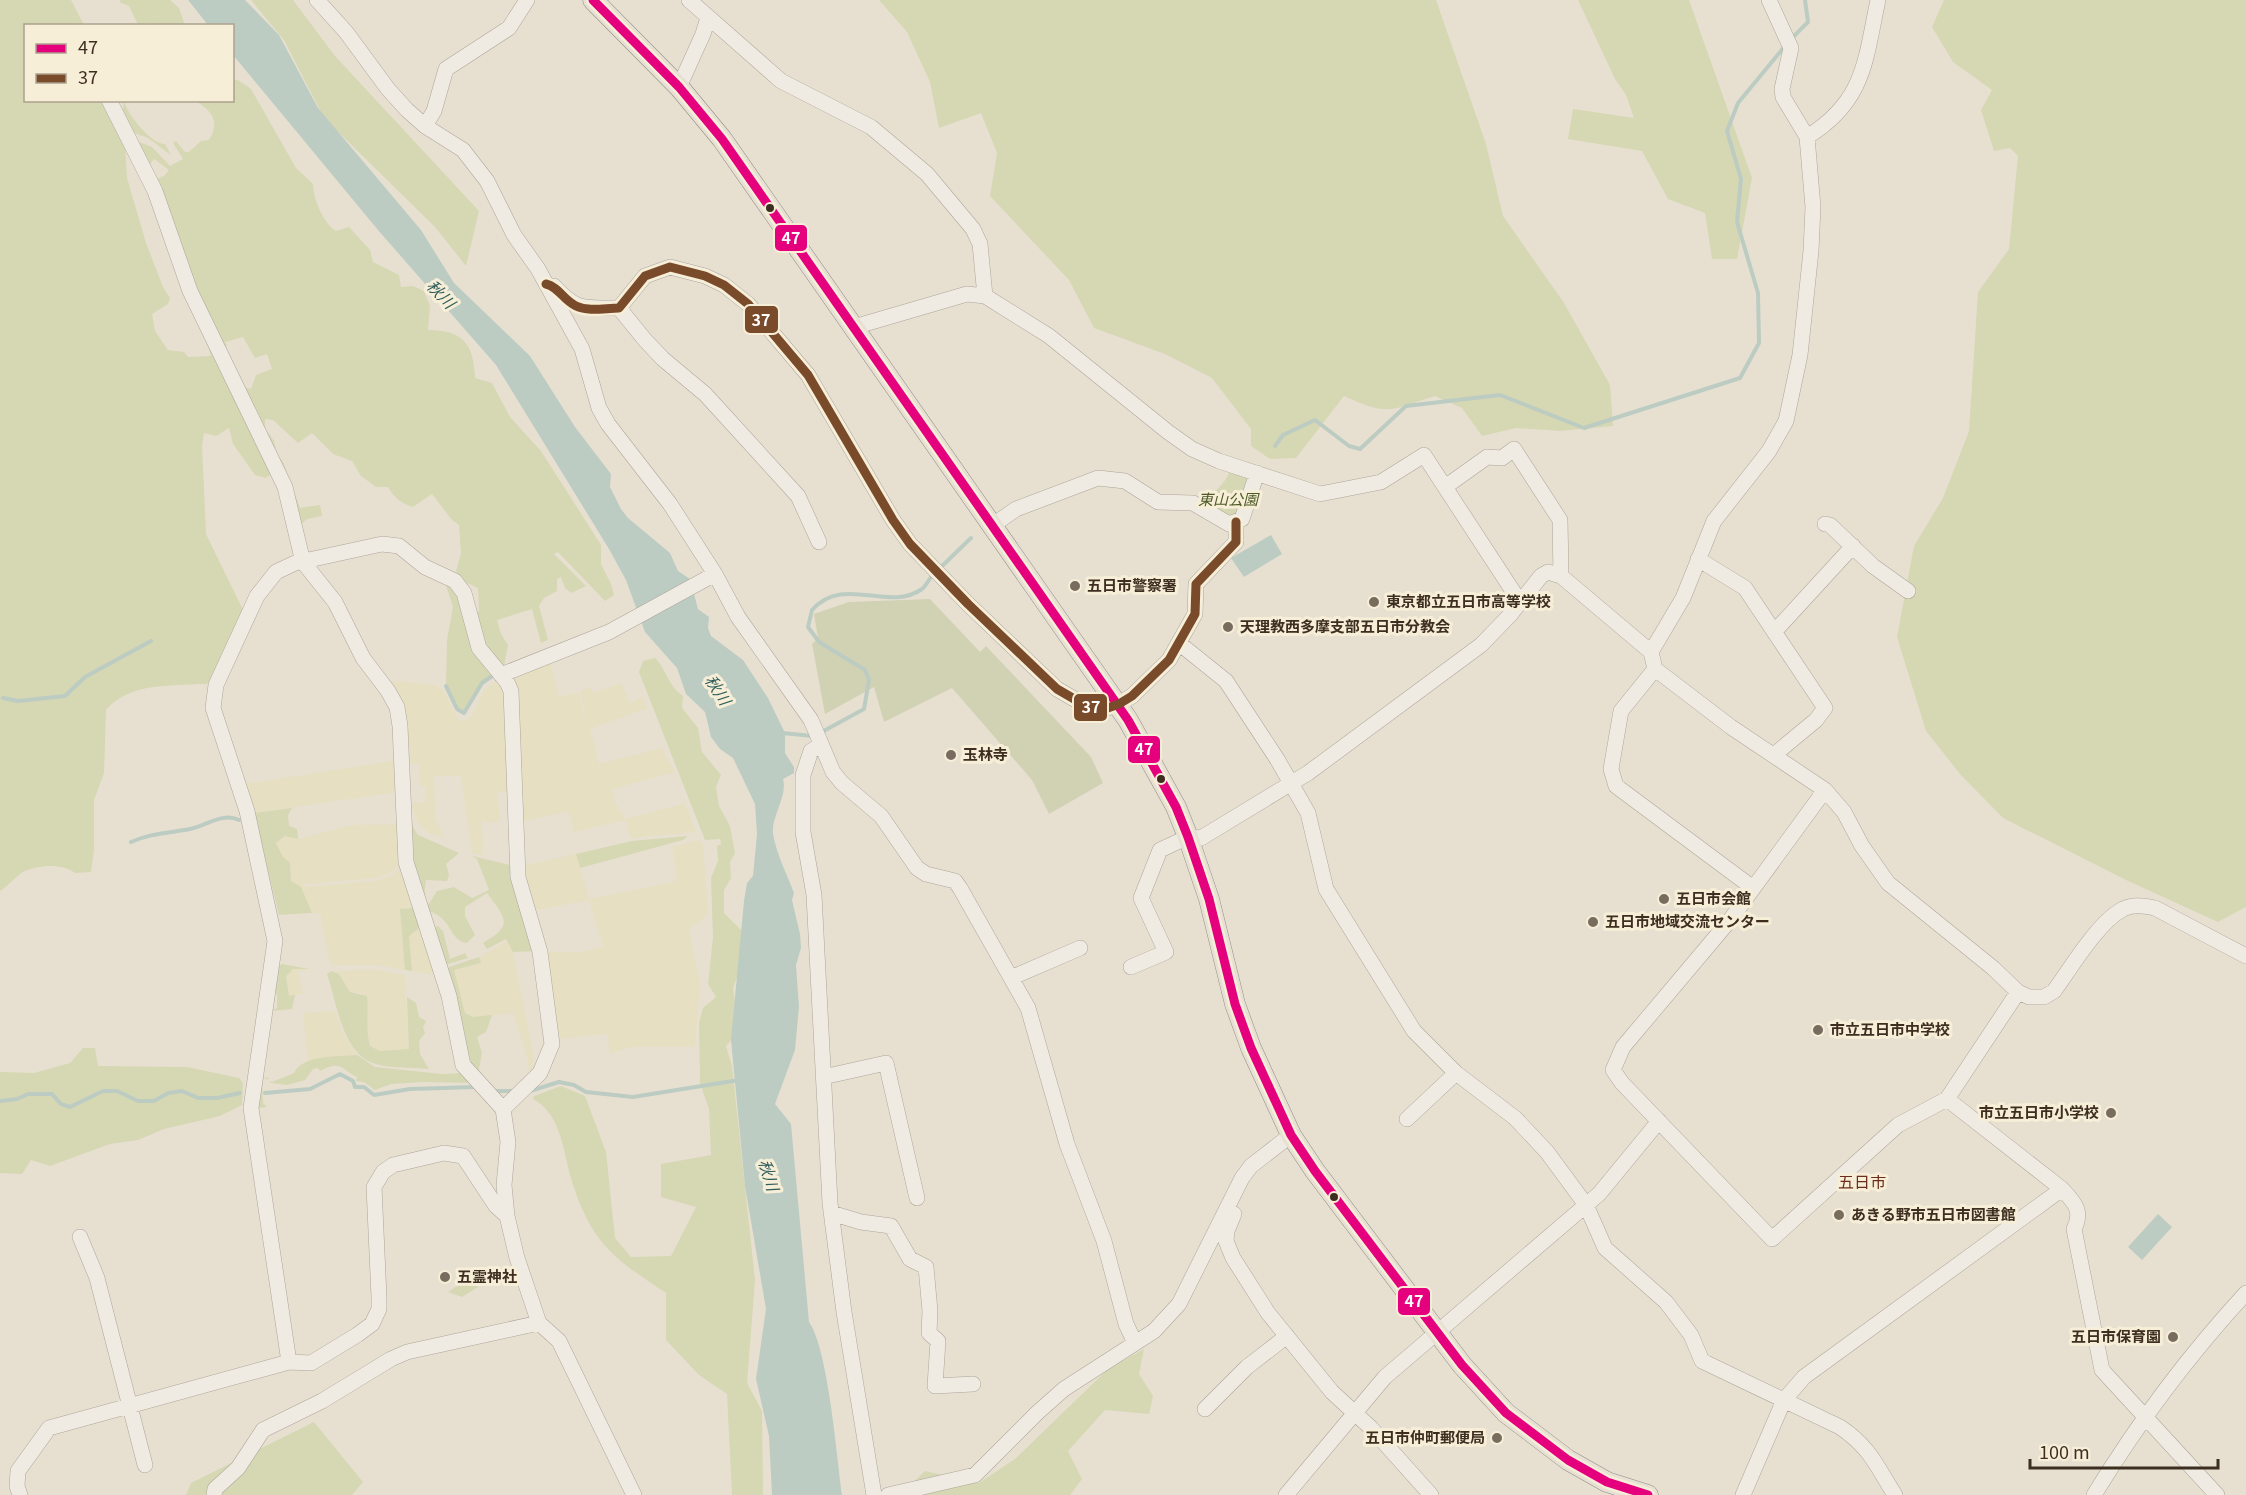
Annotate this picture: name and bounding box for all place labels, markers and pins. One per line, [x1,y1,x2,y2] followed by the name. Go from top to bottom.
[764,202,776,214] unlabelled marker
[1087,574,1177,595] place label: 五日市警察署
[1068,579,1082,593] marker: 五日市警察署
[1386,590,1551,611] place label: 東京都立五日市高等学校
[1367,595,1381,609] marker: 東京都立五日市高等学校
[1240,615,1450,636] place label: 天理教西多摩支部五日市分教会
[1221,620,1235,634] marker: 天理教西多摩支部五日市分教会
[963,743,1008,764] place label: 玉林寺
[944,748,958,762] marker: 玉林寺
[1155,773,1167,785] unlabelled marker
[1676,887,1751,908] place label: 五日市会館
[1657,892,1671,906] marker: 五日市会館
[1605,910,1770,931] place label: 五日市地域交流センター
[1586,915,1600,929] marker: 五日市地域交流センター
[1830,1018,1950,1039] place label: 市立五日市中学校
[1811,1023,1825,1037] marker: 市立五日市中学校
[1979,1101,2099,1122] place label: 市立五日市小学校
[2104,1106,2118,1120] marker: 市立五日市小学校
[1328,1191,1340,1203] unlabelled marker
[1851,1203,2016,1224] place label: あきる野市五日市図書館
[1832,1208,1846,1222] marker: あきる野市五日市図書館
[457,1265,517,1286] place label: 五霊神社
[438,1270,452,1284] marker: 五霊神社
[2071,1325,2161,1346] place label: 五日市保育園
[2166,1330,2180,1344] marker: 五日市保育園
[1365,1426,1485,1447] place label: 五日市仲町郵便局
[1490,1431,1504,1445] marker: 五日市仲町郵便局

